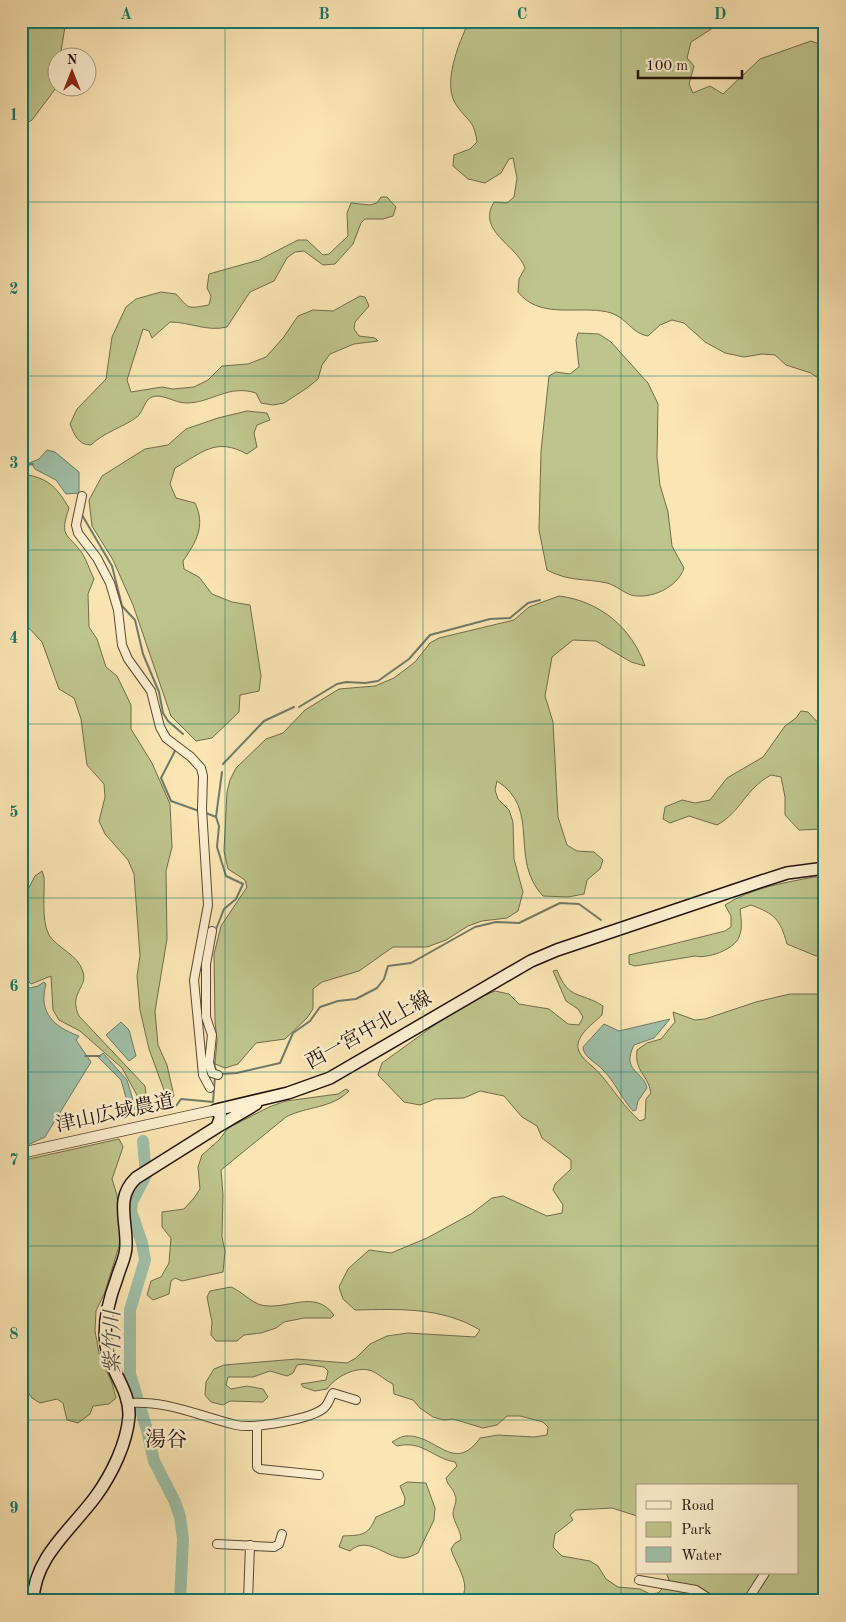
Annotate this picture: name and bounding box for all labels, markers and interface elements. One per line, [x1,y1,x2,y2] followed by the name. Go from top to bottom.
[120,7,132,23] text: A
[318,7,330,23] text: B
[517,7,527,23] text: C
[714,7,726,23] text: D
[48,48,98,98] north arrow
[638,48,742,80] scale bar
[67,53,78,67] text: N
[646,59,688,74] text: 100 m
[9,108,19,124] text: 1
[9,282,19,298] text: 2
[9,456,19,472] text: 3
[9,631,19,647] text: 4
[9,805,19,821] text: 5
[9,979,19,995] text: 6
[302,987,435,1074] street label: 西一宮中北上線
[54,1090,176,1136] street label: 津山広域農道
[9,1153,19,1169] text: 7
[101,1309,124,1374] water label: 紫竹川
[9,1327,19,1343] text: 8
[145,1428,187,1451] district label: 湯谷
[636,1484,798,1574] legend
[681,1499,715,1514] text: Road
[9,1501,19,1517] text: 9
[681,1523,712,1538] text: Park
[681,1549,722,1564] text: Water

